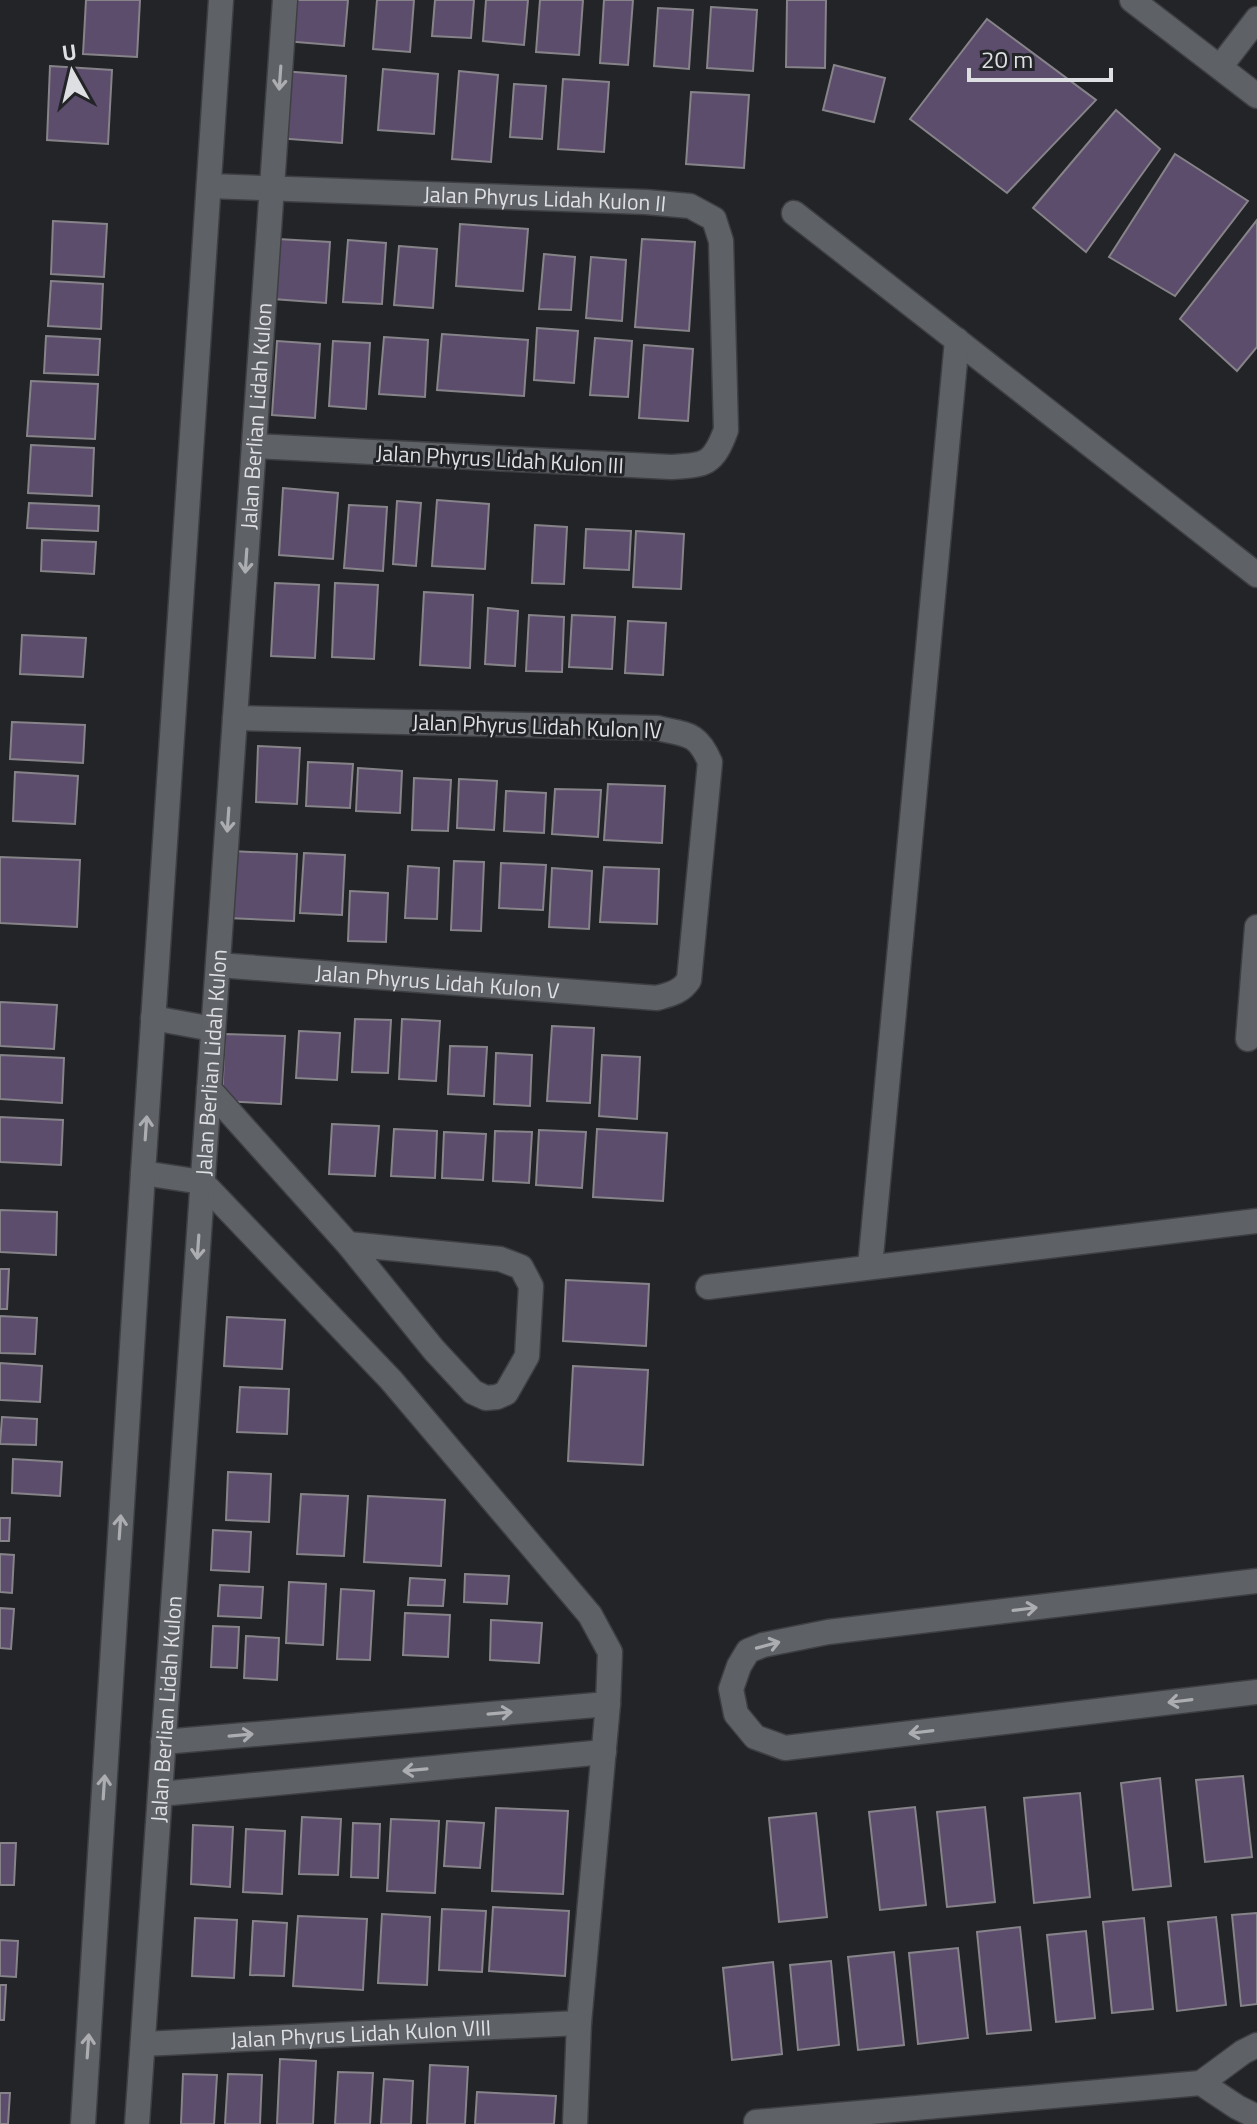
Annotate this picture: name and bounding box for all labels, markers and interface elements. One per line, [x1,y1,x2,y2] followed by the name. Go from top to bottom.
[32,32,112,112] north arrow
[969,32,1111,82] scale bar
[60,34,79,70] text: U
[981,41,1033,77] text: 20 m
[272,64,287,91] one-way arrow
[423,177,668,221] street label: Jalan Phyrus Lidah Kulon II
[231,302,281,531] street label: Jalan Berlian Lidah Kulon
[375,436,625,482] street label: Jalan Phyrus Lidah Kulon III
[238,547,253,574] one-way arrow
[411,705,663,747] street label: Jalan Phyrus Lidah Kulon IV
[220,806,235,833] one-way arrow
[186,948,236,1177] street label: Jalan Berlian Lidah Kulon
[314,955,561,1008] street label: Jalan Phyrus Lidah Kulon V
[139,1115,154,1142] one-way arrow
[190,1233,205,1260] one-way arrow
[113,1514,128,1541] one-way arrow
[141,1594,191,1824] street label: Jalan Berlian Lidah Kulon
[1011,1601,1038,1616] one-way arrow
[754,1636,780,1651] one-way arrow
[1167,1694,1193,1709] one-way arrow
[486,1705,513,1720] one-way arrow
[909,1725,935,1740] one-way arrow
[227,1727,254,1742] one-way arrow
[402,1762,429,1777] one-way arrow
[97,1774,112,1801] one-way arrow
[230,2010,492,2057] street label: Jalan Phyrus Lidah Kulon VIII
[81,2033,96,2060] one-way arrow

